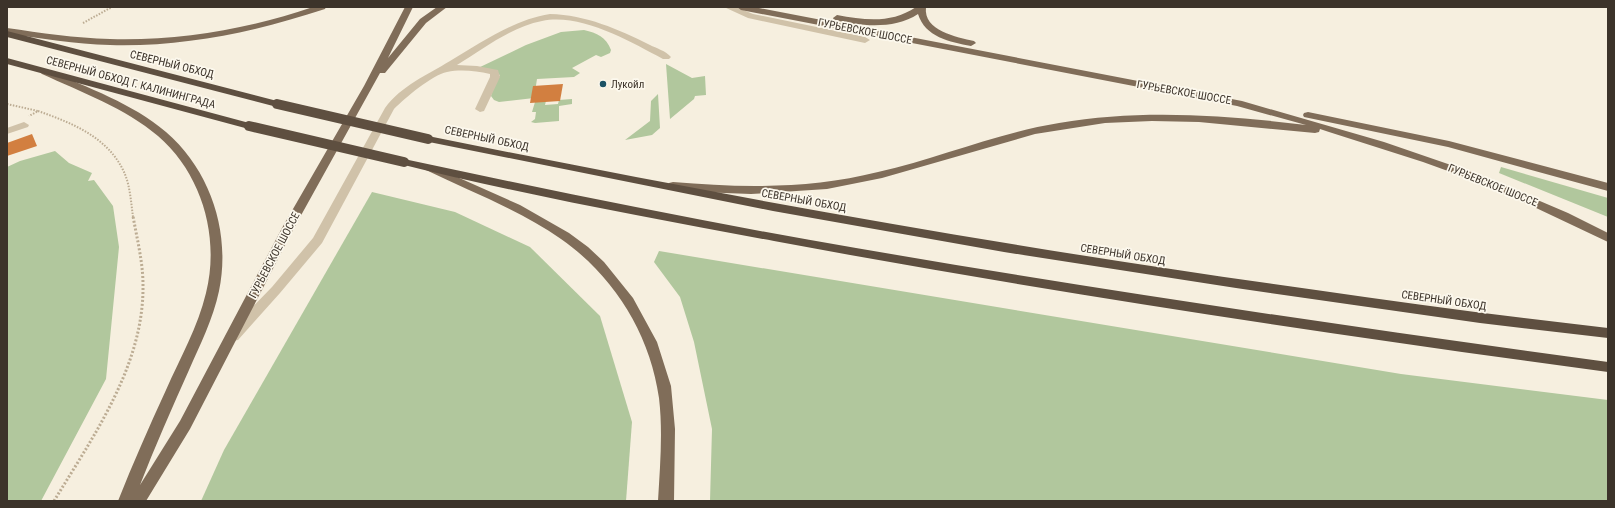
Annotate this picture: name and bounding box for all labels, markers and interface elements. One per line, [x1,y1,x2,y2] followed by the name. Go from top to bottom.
[817,16,913,47] street label: ГУРЬЕВСКОЕ ШОССЕ
[129,48,215,81] street label: СЕВЕРНЫЙ ОБХОД
[45,54,218,112] street label: СЕВЕРНЫЙ ОБХОД Г. КАЛИНИНГРАДА
[611,78,644,91] place label: Лукойл
[1136,78,1233,107] street label: ГУРЬЕВСКОЕ ШОССЕ
[598,79,608,89] marker: Лукойл
[443,123,530,154] street label: СЕВЕРНЫЙ ОБХОД
[1446,162,1540,210] street label: ГУРЬЕВСКОЕ ШОССЕ
[760,187,847,214] street label: СЕВЕРНЫЙ ОБХОД
[246,210,303,300] street label: ГУРЬЕВСКОЕ ШОССЕ
[1079,241,1166,268] street label: СЕВЕРНЫЙ ОБХОД
[1400,288,1487,313] street label: СЕВЕРНЫЙ ОБХОД

